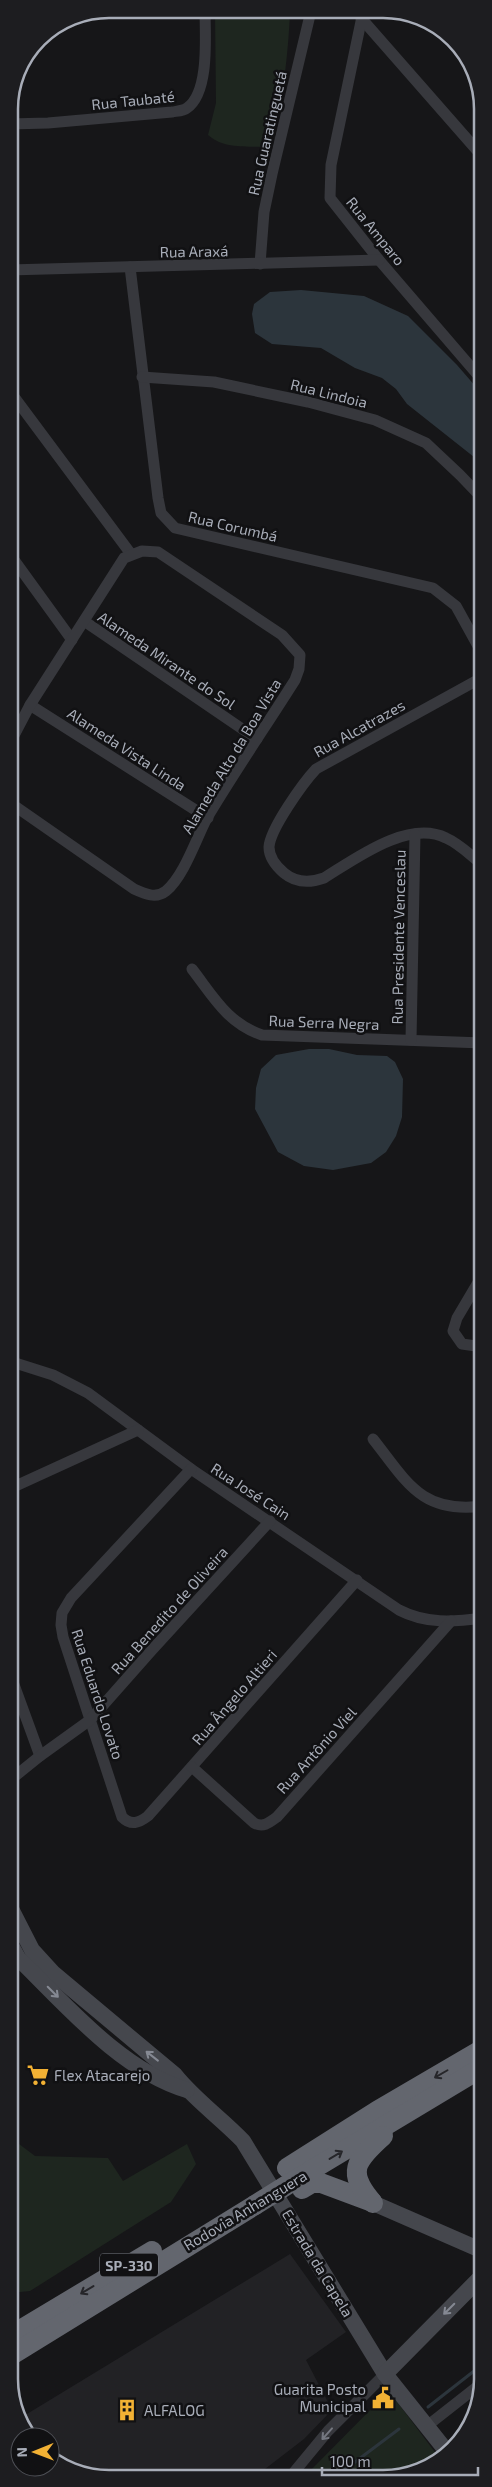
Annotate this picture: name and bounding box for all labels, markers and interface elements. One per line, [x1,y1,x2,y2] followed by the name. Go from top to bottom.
[244,69,290,197] street label: Rua Guaratinguetá
[90,87,176,113] street label: Rua Taubaté
[343,193,409,269] street label: Rua Amparo
[159,241,229,261] street label: Rua Araxá
[289,375,369,411] street label: Rua Lindoia
[187,507,279,545] street label: Rua Corumbá
[95,607,240,713] street label: Alameda Mirante do Sol
[177,675,285,837] street label: Alameda Alto da Boa Vista
[310,695,408,761] street label: Rua Alcatrazes
[64,704,190,794] street label: Alameda Vista Linda
[387,849,409,1025] street label: Rua Presidente Venceslau
[268,1011,380,1033] street label: Rua Serra Negra
[208,1459,294,1523] street label: Rua José Cain
[107,1542,231,1678] street label: Rua Benedito de Oliveira
[68,1627,128,1761] street label: Rua Eduardo Lovato
[188,1646,280,1748] street label: Rua Ângelo Altieri
[272,1702,360,1797] street label: Rua Antônio Viel
[47,1986,59,1999] one-way arrow
[145,2051,159,2061] one-way arrow
[25,2062,51,2088] supermarket icon: Flex Atacarejo
[54,2066,150,2085] place label: Flex Atacarejo
[433,2069,448,2079] one-way arrow
[329,2149,343,2159] one-way arrow
[180,2166,310,2254] street label: Rodovia Anhanguera
[279,2206,357,2320] street label: Estrada da Capela
[100,2254,158,2276] road number: SP-330
[80,2286,94,2296] one-way arrow
[443,2303,455,2316] one-way arrow
[274,2380,367,2415] place label: Guarita Posto Municipal
[370,2385,396,2411] public building icon: Guarita Posto Municipal
[114,2397,140,2423] building icon: ALFALOG
[144,2401,205,2419] place label: ALFALOG
[10,2427,60,2477] north arrow
[321,2427,333,2440] one-way arrow
[322,2444,478,2476] scale bar
[13,2447,30,2457] text: N
[330,2452,371,2470] text: 100 m

